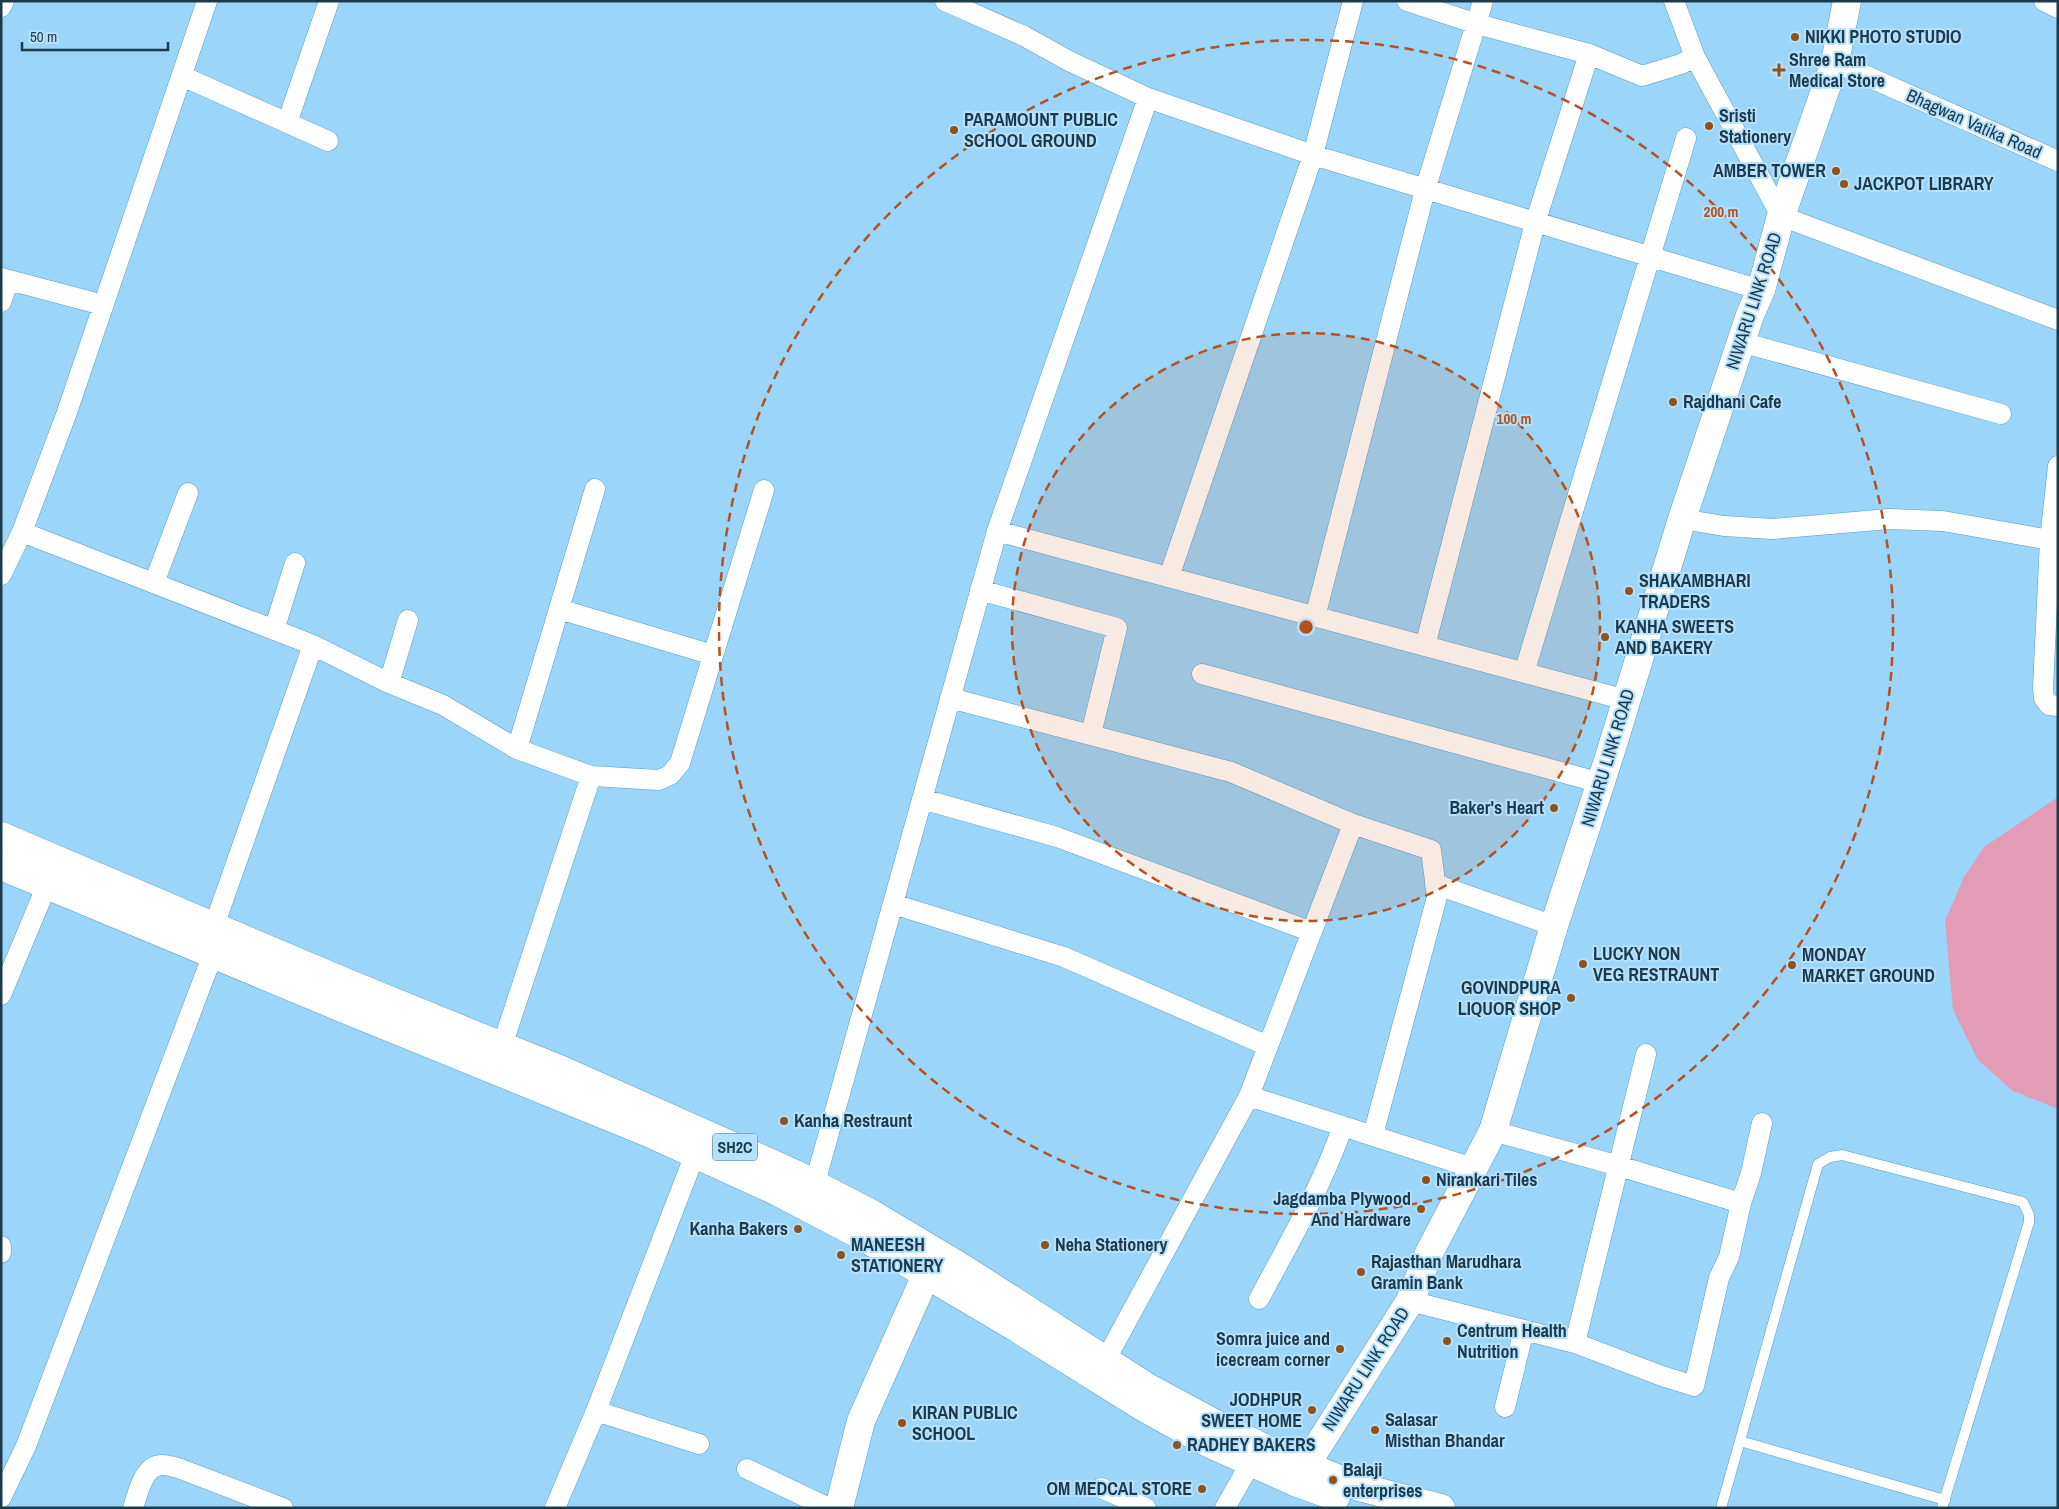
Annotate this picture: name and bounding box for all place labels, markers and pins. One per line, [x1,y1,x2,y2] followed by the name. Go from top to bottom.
[1805,24,1961,49] place label: NIKKI PHOTO STUDIO
[1789,31,1801,43] marker: NIKKI PHOTO STUDIO
[1789,47,1885,93] place label: Shree Ram Medical Store
[1773,64,1785,76] marker: Shree Ram Medical Store
[1719,103,1792,149] place label: Sristi Stationery
[964,107,1118,153] place label: PARAMOUNT PUBLIC SCHOOL GROUND
[1703,120,1715,132] marker: Sristi Stationery
[948,124,960,136] marker: PARAMOUNT PUBLIC SCHOOL GROUND
[1713,158,1826,183] place label: AMBER TOWER
[1830,165,1842,177] marker: AMBER TOWER
[1854,171,1994,196] place label: JACKPOT LIBRARY
[1838,178,1850,190] marker: JACKPOT LIBRARY
[1683,389,1781,414] place label: Rajdhani Cafe
[1667,396,1679,408] marker: Rajdhani Cafe
[1639,568,1751,614] place label: SHAKAMBHARI TRADERS
[1623,585,1635,597] marker: SHAKAMBHARI TRADERS
[1615,614,1734,660] place label: KANHA SWEETS AND BAKERY
[1297,618,1315,636] centre of rings
[1599,631,1611,643] marker: KANHA SWEETS AND BAKERY
[1449,795,1544,820] place label: Baker's Heart
[1548,802,1560,814] marker: Baker's Heart
[1593,941,1719,987] place label: LUCKY NON VEG RESTRAUNT
[1802,942,1935,988] place label: MONDAY MARKET GROUND
[1577,958,1589,970] marker: LUCKY NON VEG RESTRAUNT
[1786,959,1798,971] marker: MONDAY MARKET GROUND
[1458,975,1561,1021] place label: GOVINDPURA LIQUOR SHOP
[1565,992,1577,1004] marker: GOVINDPURA LIQUOR SHOP
[794,1108,912,1133] place label: Kanha Restraunt
[778,1115,790,1127] marker: Kanha Restraunt
[1436,1167,1537,1192] place label: Nirankari Tiles
[1420,1174,1432,1186] marker: Nirankari Tiles
[1273,1186,1411,1232] place label: Jagdamba Plywood And Hardware
[1415,1203,1427,1215] marker: Jagdamba Plywood And Hardware
[690,1216,788,1241] place label: Kanha Bakers
[792,1223,804,1235] marker: Kanha Bakers
[851,1232,944,1278] place label: MANEESH STATIONERY
[1055,1232,1168,1257] place label: Neha Stationery
[1039,1239,1051,1251] marker: Neha Stationery
[835,1249,847,1261] marker: MANEESH STATIONERY
[1371,1249,1522,1295] place label: Rajasthan Marudhara Gramin Bank
[1355,1266,1367,1278] marker: Rajasthan Marudhara Gramin Bank
[1457,1318,1567,1364] place label: Centrum Health Nutrition
[1216,1326,1330,1372] place label: Somra juice and icecream corner
[1441,1335,1453,1347] marker: Centrum Health Nutrition
[1334,1343,1346,1355] marker: Somra juice and icecream corner
[1201,1387,1302,1433] place label: JODHPUR SWEET HOME
[912,1400,1018,1446] place label: KIRAN PUBLIC SCHOOL
[1306,1404,1318,1416] marker: JODHPUR SWEET HOME
[1385,1407,1505,1453] place label: Salasar Misthan Bhandar
[896,1417,908,1429] marker: KIRAN PUBLIC SCHOOL
[1369,1424,1381,1436] marker: Salasar Misthan Bhandar
[1187,1432,1316,1457] place label: RADHEY BAKERS
[1171,1439,1183,1451] marker: RADHEY BAKERS
[1343,1457,1423,1503] place label: Balaji enterprises
[1327,1474,1339,1486] marker: Balaji enterprises
[1047,1476,1192,1501] place label: OM MEDCAL STORE
[1196,1483,1208,1495] marker: OM MEDCAL STORE

